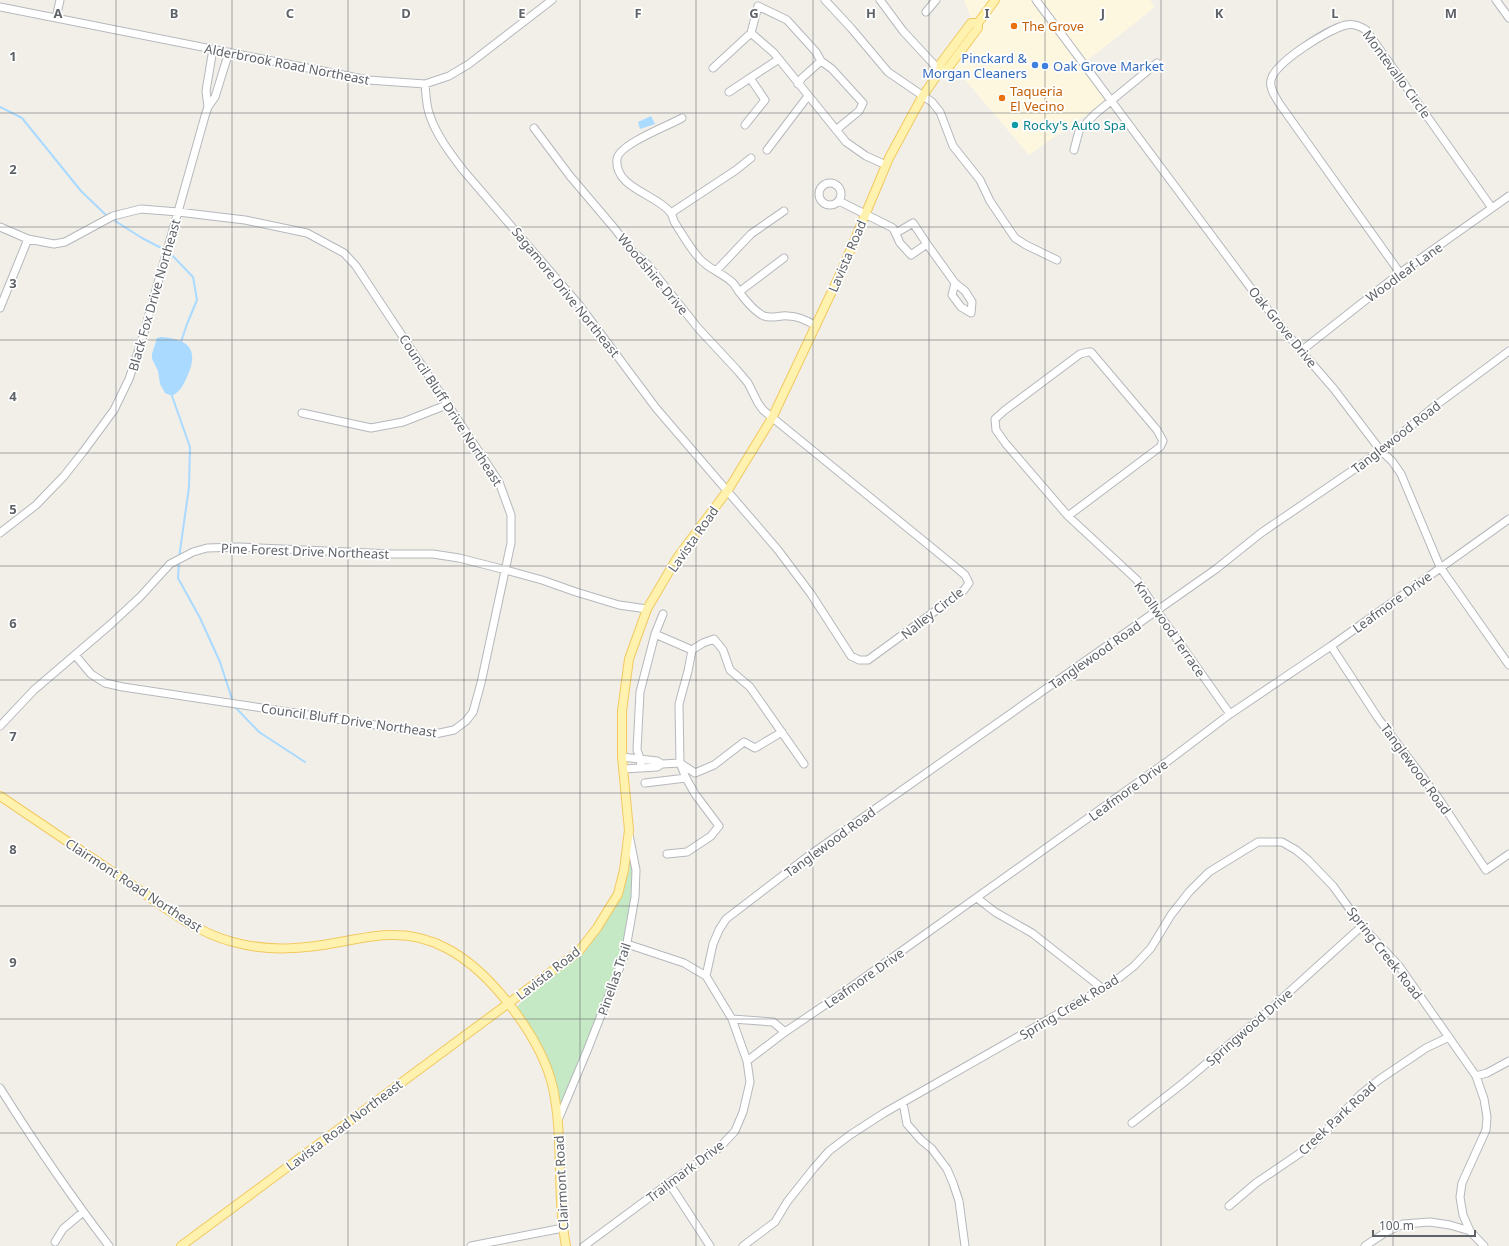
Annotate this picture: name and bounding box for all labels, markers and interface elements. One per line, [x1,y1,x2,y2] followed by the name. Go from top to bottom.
[54,4,63,22] text: A
[170,4,178,22] text: B
[286,4,294,22] text: C
[401,4,411,22] text: D
[518,4,526,22] text: E
[634,4,642,22] text: F
[749,4,759,22] text: G
[866,4,876,22] text: H
[984,4,990,22] text: I
[1100,4,1105,22] text: J
[1215,4,1224,22] text: K
[1331,4,1339,22] text: L
[1445,4,1457,22] text: M
[1022,17,1084,35] place label: The Grove
[1009,21,1019,31] marker: The Grove
[1359,26,1435,122] street label: Montevallo Circle
[203,39,371,89] street label: Alderbrook Road Northeast
[9,47,17,65] text: 1
[922,49,1027,82] place label: Pinckard & Morgan Cleaners
[1053,57,1164,75] place label: Oak Grove Market
[1030,60,1040,70] marker: Pinckard & Morgan Cleaners
[1040,61,1050,71] marker: Oak Grove Market
[1010,82,1064,115] place label: Taqueria El Vecino
[997,93,1007,103] marker: Taqueria El Vecino
[1023,116,1126,134] place label: Rocky's Auto Spa
[1010,120,1020,130] marker: Rocky's Auto Spa
[9,160,17,178] text: 2
[124,217,184,373] street label: Black Fox Drive Northeast
[824,217,870,295] street label: Lavista Road
[508,223,624,361] street label: Sagamore Drive Northeast
[614,229,692,319] street label: Woodshire Drive
[1362,238,1446,306] street label: Woodleaf Lane
[9,274,17,292] text: 3
[1245,283,1321,371] street label: Oak Grove Drive
[395,331,507,490] street label: Council Bluff Drive Northeast
[9,387,17,405] text: 4
[1348,397,1444,477] street label: Tanglewood Road
[9,500,17,518] text: 5
[664,502,722,576] street label: Lavista Road
[221,539,390,563] street label: Pine Forest Drive Northeast
[1349,567,1435,637] street label: Leafmore Drive
[1130,578,1210,680] street label: Knollwood Terrace
[897,583,967,643] street label: Nalley Circle
[9,614,17,632] text: 6
[1045,617,1145,693] street label: Tanglewood Road
[260,699,438,741] street label: Council Bluff Drive Northeast
[1377,720,1455,818] street label: Tanglewood Road
[9,727,17,745] text: 7
[1085,755,1171,825] street label: Leafmore Drive
[781,803,879,881] street label: Tanglewood Road
[62,834,206,936] street label: Clairmont Road Northeast
[9,840,17,858] text: 8
[1343,903,1427,1003] street label: Spring Creek Road
[593,940,635,1018] street label: Pinellas Trail
[512,942,584,1004] street label: Lavista Road
[820,944,908,1012] street label: Leafmore Drive
[9,953,17,971] text: 9
[1016,970,1122,1044] street label: Spring Creek Road
[1202,984,1296,1070] street label: Springwood Drive
[282,1075,406,1175] street label: Lavista Road Northeast
[1294,1077,1380,1159] street label: Creek Park Road
[550,1135,572,1231] street label: Clairmont Road
[642,1136,728,1206] street label: Trailmark Drive
[1373,1212,1475,1238] scale bar
[1379,1217,1414,1234] text: 100 m

